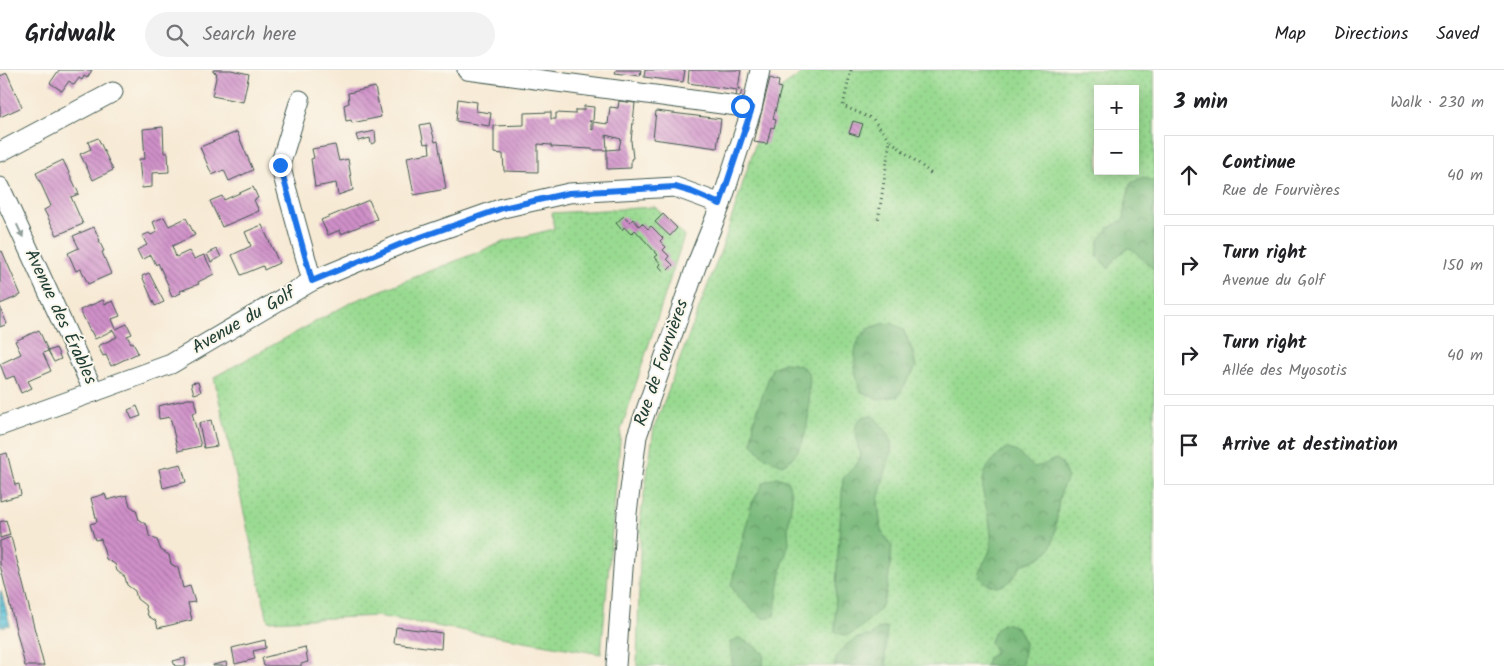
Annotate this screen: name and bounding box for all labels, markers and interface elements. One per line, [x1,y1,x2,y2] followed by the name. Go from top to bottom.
[145,12,495,57] search box
[25,15,115,54] text: Gridwalk
[203,20,296,50] text: Search here
[1274,20,1306,49] text: Map
[1334,20,1408,49] text: Directions
[1436,20,1479,49] text: Saved
[163,21,191,49] icon: search
[1094,85,1139,175] map controls
[1094,85,1139,130] button: +
[1174,86,1228,119] text: 3 min
[1390,90,1484,115] text: Walk · 230 m
[731,95,754,118] route start
[1094,130,1139,175] button: −
[1222,148,1295,178] text: Continue
[269,154,292,177] route end
[1175,161,1203,189] icon: ahead
[1447,163,1483,188] text: 40 m
[1222,178,1340,203] text: Rue de Fourvières
[17,224,25,238] one-way arrow
[1222,238,1307,268] text: Turn right
[16,244,104,390] street label: Avenue des Érables
[1175,251,1203,279] icon: right
[1442,253,1483,278] text: 150 m
[1222,268,1325,293] text: Avenue du Golf
[187,278,303,362] street label: Avenue du Golf
[627,295,697,430] street label: Rue de Fourvières
[1222,328,1307,358] text: Turn right
[1175,341,1203,369] icon: right
[1447,343,1483,368] text: 40 m
[1222,358,1347,383] text: Allée des Myosotis
[1222,430,1398,460] text: Arrive at destination
[1175,431,1203,459] icon: arrive

